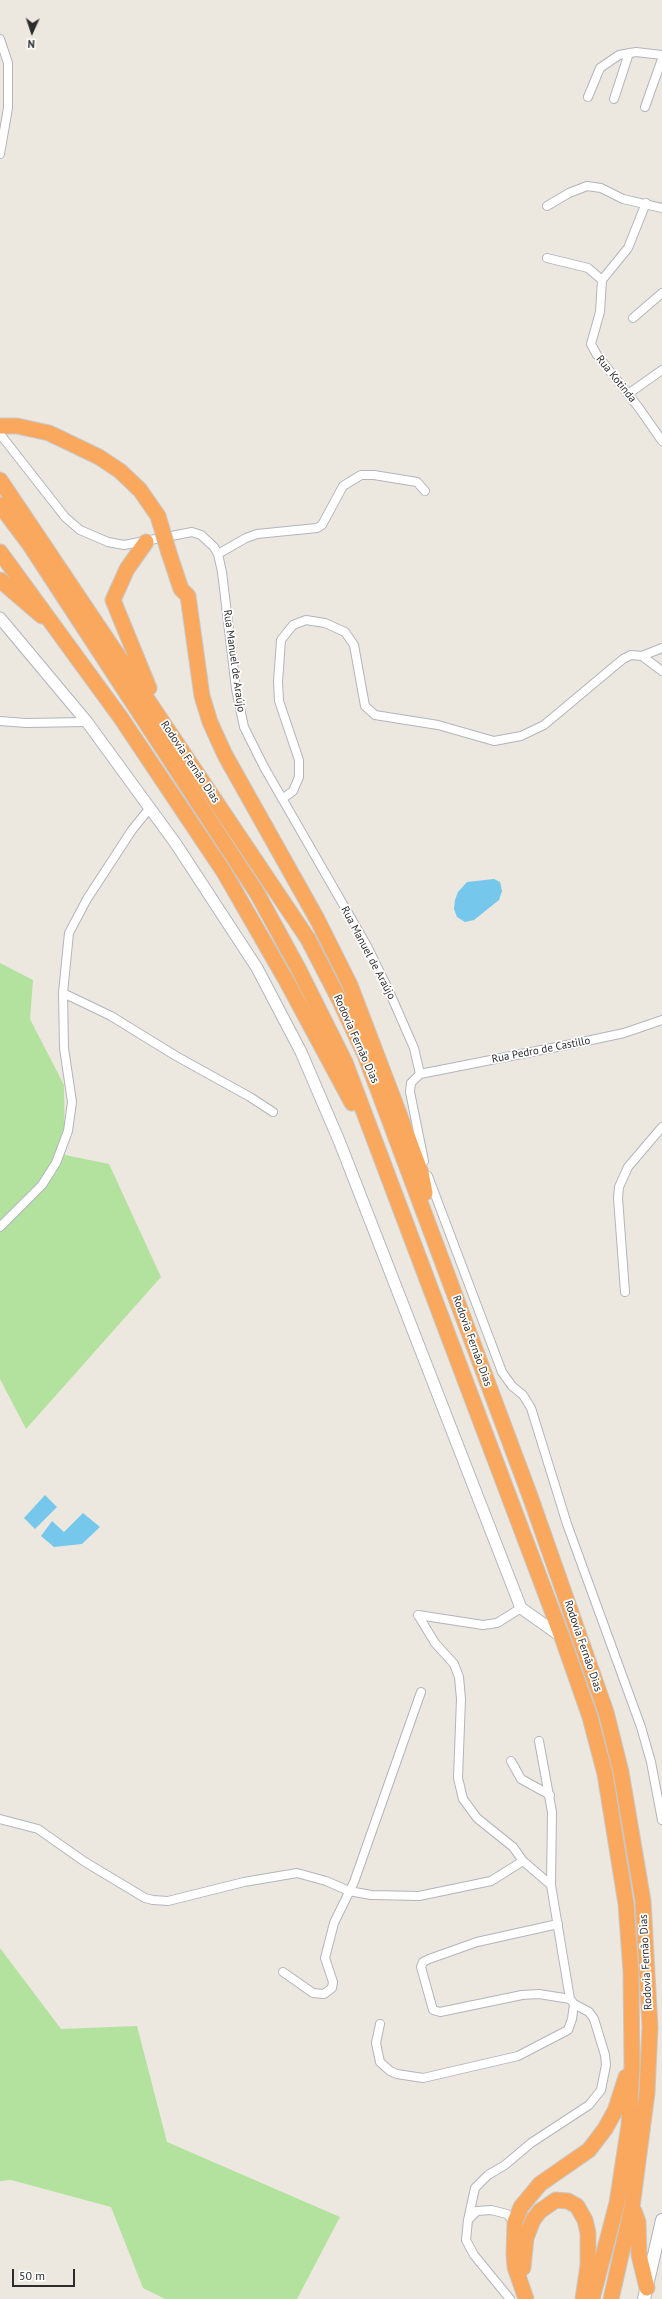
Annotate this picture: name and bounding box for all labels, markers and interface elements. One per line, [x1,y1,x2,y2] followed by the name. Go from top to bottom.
[12,12,52,52] north arrow
[27,37,35,51] text: N
[593,353,639,405] street label: Rua Kotinda
[220,609,248,713] street label: Rua Manuel de Araújo
[158,719,222,805] street label: Rodovia Fernão Dias
[338,904,398,1002] street label: Rua Manuel de Araújo
[330,993,382,1085] street label: Rodovia Fernão Dias
[491,1034,591,1066] street label: Rua Pedro de Castillo
[449,1294,495,1388] street label: Rodovia Fernão Dias
[561,1599,605,1693] street label: Rodovia Fernão Dias
[637,1914,655,2010] street label: Rodovia Fernão Dias
[14,2261,77,2287] scale bar
[19,2268,45,2283] text: 50 m

